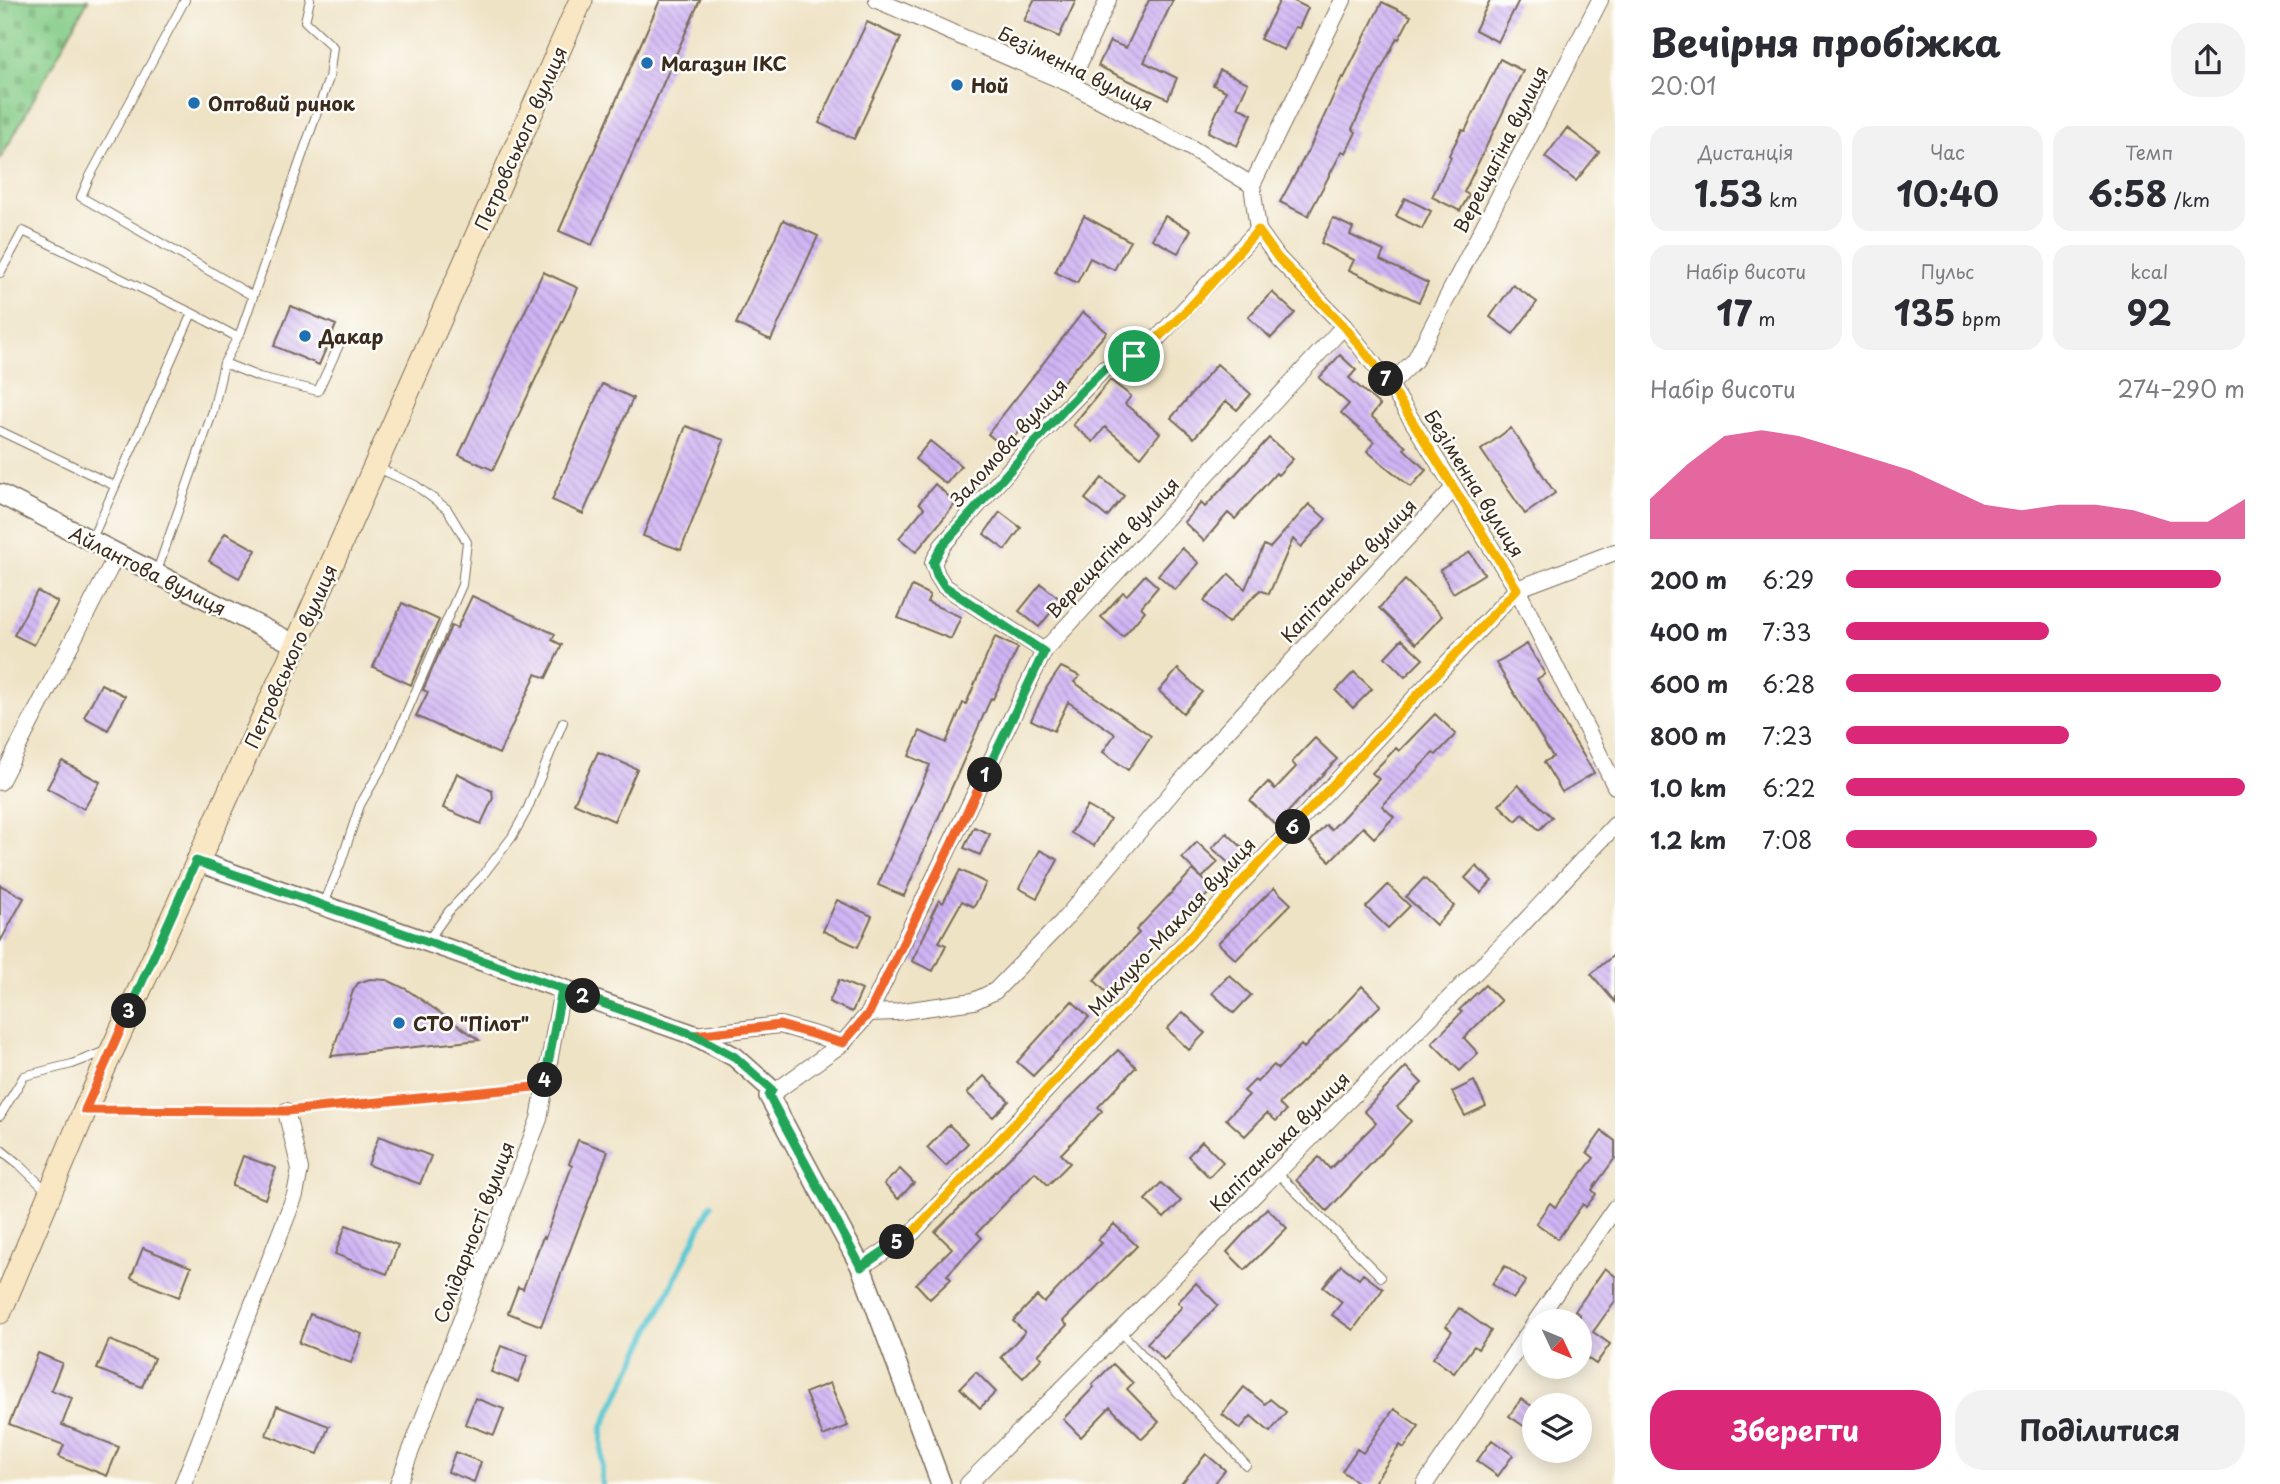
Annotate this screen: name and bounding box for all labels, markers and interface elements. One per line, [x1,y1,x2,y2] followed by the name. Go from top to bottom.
[1650,13,2001,70] text: Вечірня пробіжка
[994,18,1158,118] street label: Безіменна вулиця
[2171,23,2245,97] button: share
[467,41,573,235] street label: Петровського вулиця
[661,49,787,77] place label: Магазин ІКС
[639,55,655,71] marker: Магазин ІКС
[1446,61,1554,237] street label: Верещагіна вулиця
[1650,68,1717,103] text: 20:01
[971,71,1009,99] place label: Ной
[949,77,965,93] marker: Ной
[208,89,356,117] place label: Оптовий ринок
[186,95,202,111] marker: Оптовий ринок
[1698,138,1794,166] text: Дистанція
[1930,138,1965,166] text: Час
[2125,138,2173,166] text: Темп
[1694,166,1763,219] text: 1.53
[1896,166,1999,219] text: 10:40
[2088,166,2168,219] text: 6:58
[1763,185,1798,213] text: km
[2168,185,2210,213] text: /km
[1686,257,1806,285] text: Набір висоти
[1921,257,1974,285] text: Пульс
[2130,257,2168,285] text: kcal
[1716,285,1752,338] text: 17
[1894,285,1956,338] text: 135
[2127,285,2172,338] text: 92
[1752,304,1776,332] text: m
[1956,304,2001,332] text: bpm
[318,322,383,350] place label: Дакар
[1104,326,1164,386] pin
[297,328,313,344] marker: Дакар
[1115,337,1153,375] icon: arrive
[1368,362,1404,396] pin: 7
[1380,364,1391,392] text: 7
[1650,371,1796,406] text: Набір висоти
[2117,371,2245,406] text: 274–290 m
[942,372,1073,513] street label: Заломова вулиця
[1418,404,1532,562] street label: Безіменна вулиця
[1039,470,1185,624] street label: Верещагіна вулиця
[1274,492,1422,648] street label: Капітанська вулиця
[65,518,231,622] street label: Айлантова вулиця
[237,559,343,753] street label: Петровського вулиця
[1650,562,1727,597] text: 200 m
[1762,562,1814,597] text: 6:29
[1650,614,1728,649] text: 400 m
[1762,614,1812,649] text: 7:33
[1650,666,1728,701] text: 600 m
[1762,666,1815,701] text: 6:28
[1650,718,1727,753] text: 800 m
[1762,718,1812,753] text: 7:23
[968,758,1002,792] pin: 1
[980,760,989,788] text: 1
[1650,770,1727,805] text: 1.0 km
[1762,770,1816,805] text: 6:22
[1276,810,1310,844] pin: 6
[1286,812,1299,840] text: 6
[1650,822,1726,857] text: 1.2 km
[1762,822,1813,857] text: 7:08
[1081,831,1261,1021] street label: Миклухо-Маклая вулиця
[566,978,600,1014] pin: 2
[576,981,589,1009] text: 2
[111,993,146,1028] pin: 3
[122,996,135,1024] text: 3
[413,1009,529,1037] place label: СТО "Пілот"
[391,1015,407,1031] marker: СТО "Пілот"
[528,1062,562,1098] pin: 4
[538,1065,551,1093] text: 4
[1203,1065,1355,1217] street label: Капітанська вулиця
[425,1137,521,1327] street label: Солідарності вулиця
[880,1224,914,1260] pin: 5
[890,1227,903,1255] text: 5
[1522,1309,1592,1379] north arrow
[1522,1309,1592,1463] map controls
[1650,1390,1941,1470] button: Зберегти
[1955,1390,2245,1470] button: Поділитися
[1522,1393,1592,1463] button: layers

